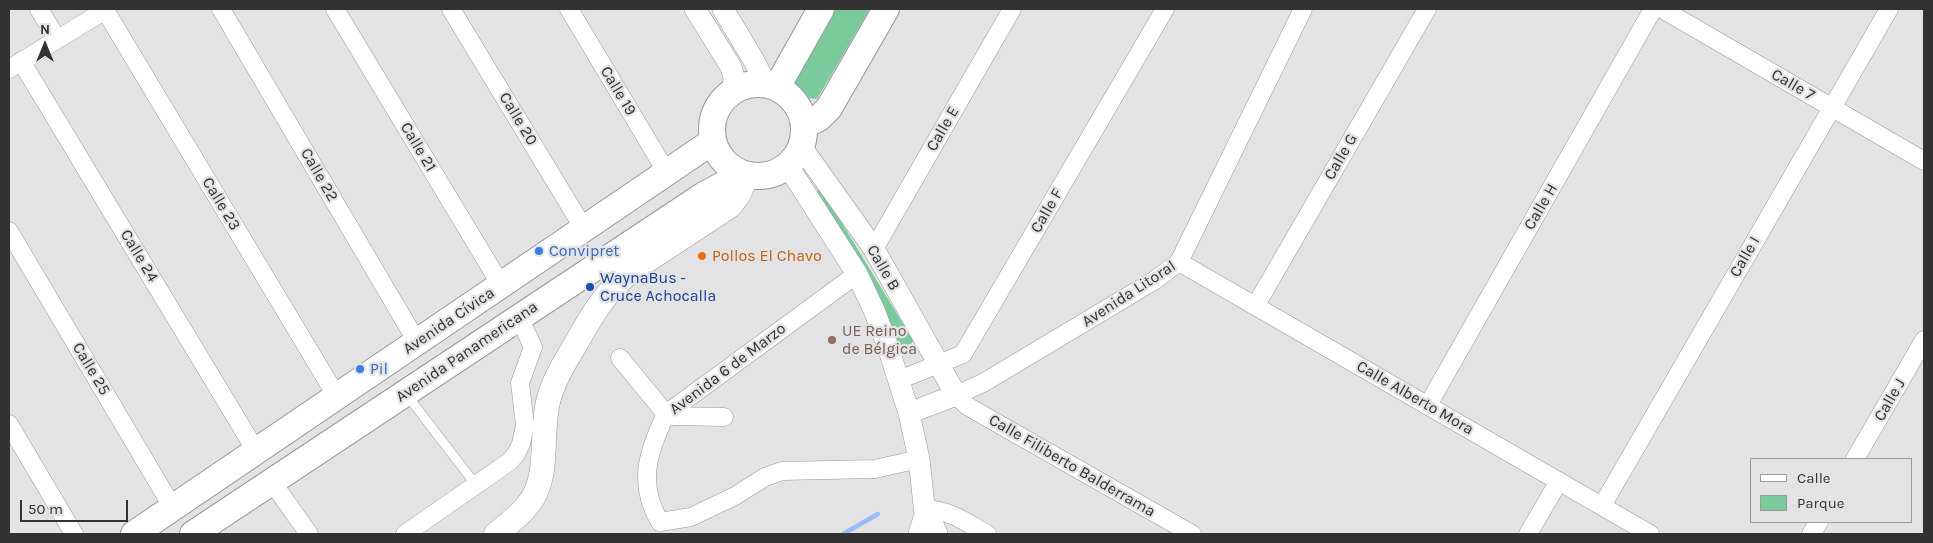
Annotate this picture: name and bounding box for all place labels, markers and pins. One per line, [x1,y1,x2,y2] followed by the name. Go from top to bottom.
[549,241,619,261] place label: Convipret
[533,245,545,257] marker: Convipret
[712,246,822,266] place label: Pollos El Chavo
[696,250,708,262] marker: Pollos El Chavo
[600,268,716,306] place label: WaynaBus - Cruce Achocalla
[584,281,596,293] marker: WaynaBus - Cruce Achocalla
[842,321,917,359] place label: UE Reino de Bélgica
[826,334,838,346] marker: UE Reino de Bélgica
[370,359,388,379] place label: Pil
[354,363,366,375] marker: Pil

